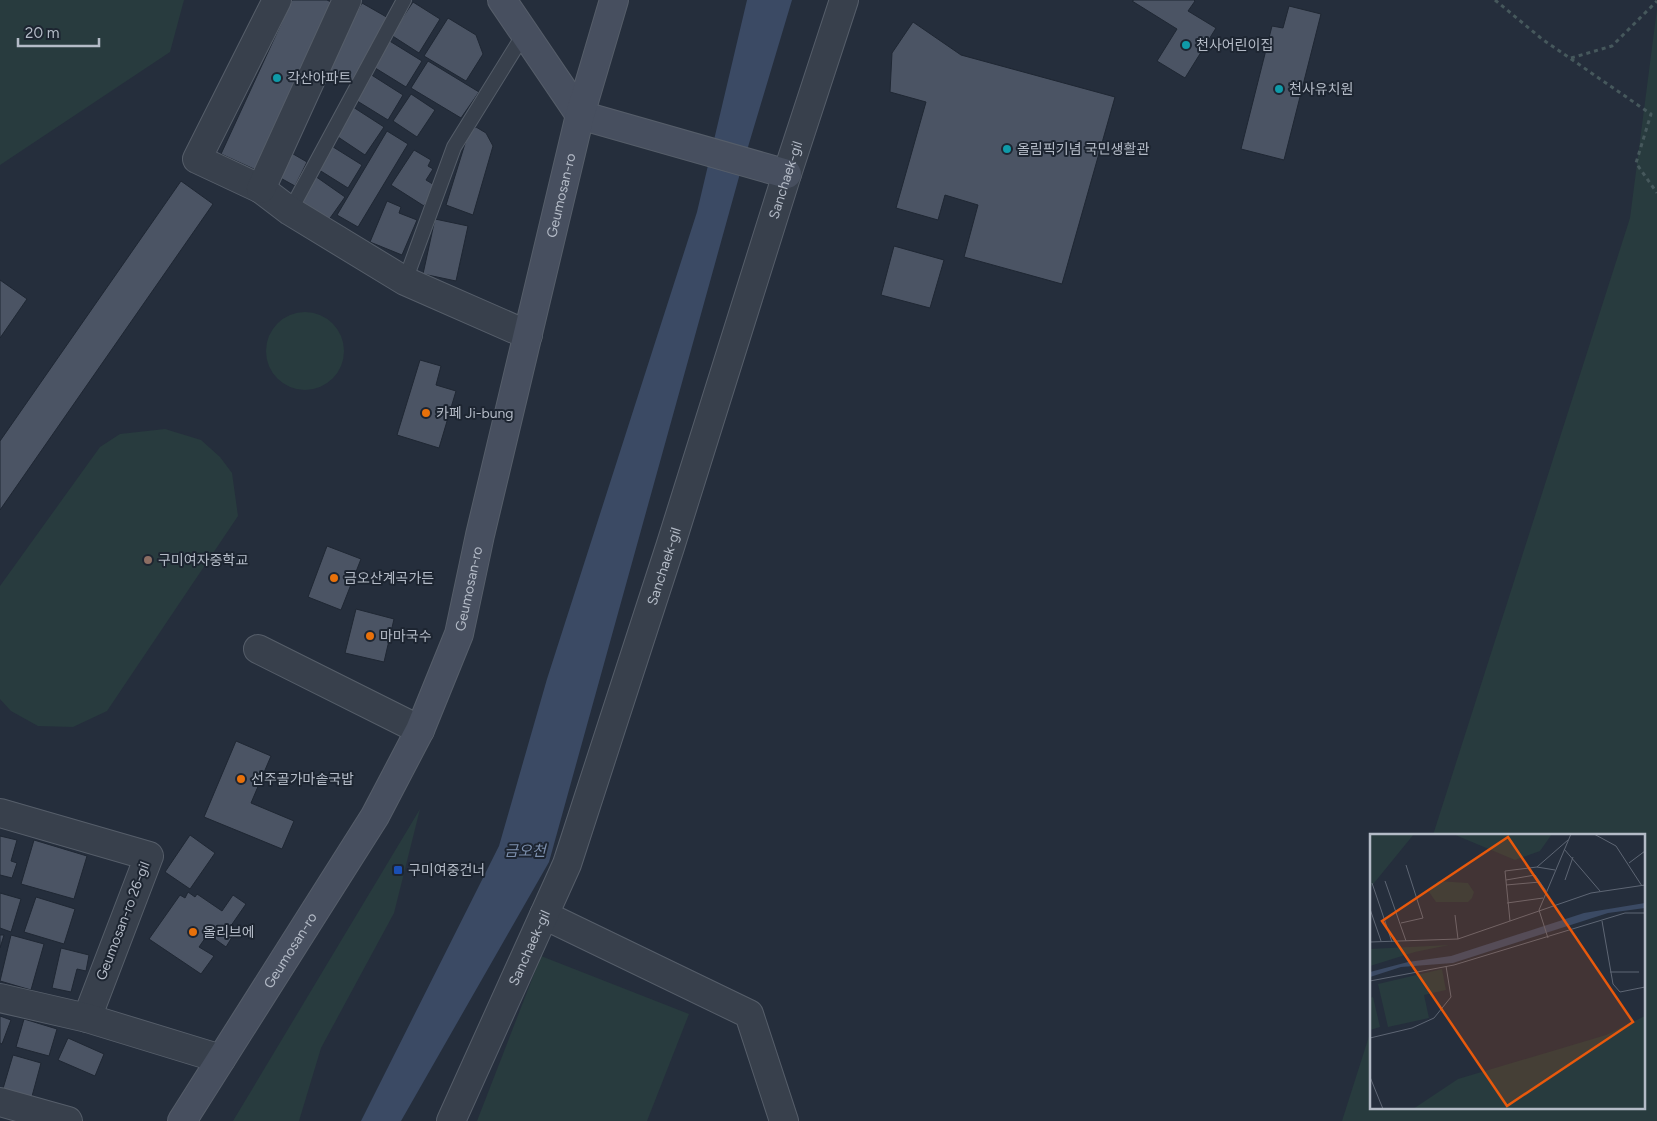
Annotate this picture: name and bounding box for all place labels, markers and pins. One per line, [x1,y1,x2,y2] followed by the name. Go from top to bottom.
[1196,37,1273,54] place label: 천사어린이집
[1180,39,1192,51] marker: 천사어린이집
[287,70,352,87] place label: 각산아파트
[271,72,283,84] marker: 각산아파트
[1289,81,1353,98] place label: 천사유치원
[1273,83,1285,95] marker: 천사유치원
[1017,141,1149,158] place label: 올림픽기념 국민생활관
[1001,143,1013,155] marker: 올림픽기념 국민생활관
[436,405,514,422] place label: 카페 Ji-bung
[420,407,432,419] marker: 카페 Ji-bung
[158,552,248,569] place label: 구미여자중학교
[142,554,154,566] marker: 구미여자중학교
[344,570,434,587] place label: 금오산계곡가든
[328,572,340,584] marker: 금오산계곡가든
[380,628,432,645] place label: 마마국수
[364,630,376,642] marker: 마마국수
[251,771,354,788] place label: 선주골가마솥국밥
[235,773,247,785] marker: 선주골가마솥국밥
[408,862,485,879] place label: 구미여중건너
[392,864,404,876] marker: 구미여중건너
[203,924,255,941] place label: 올리브에
[187,926,199,938] marker: 올리브에

